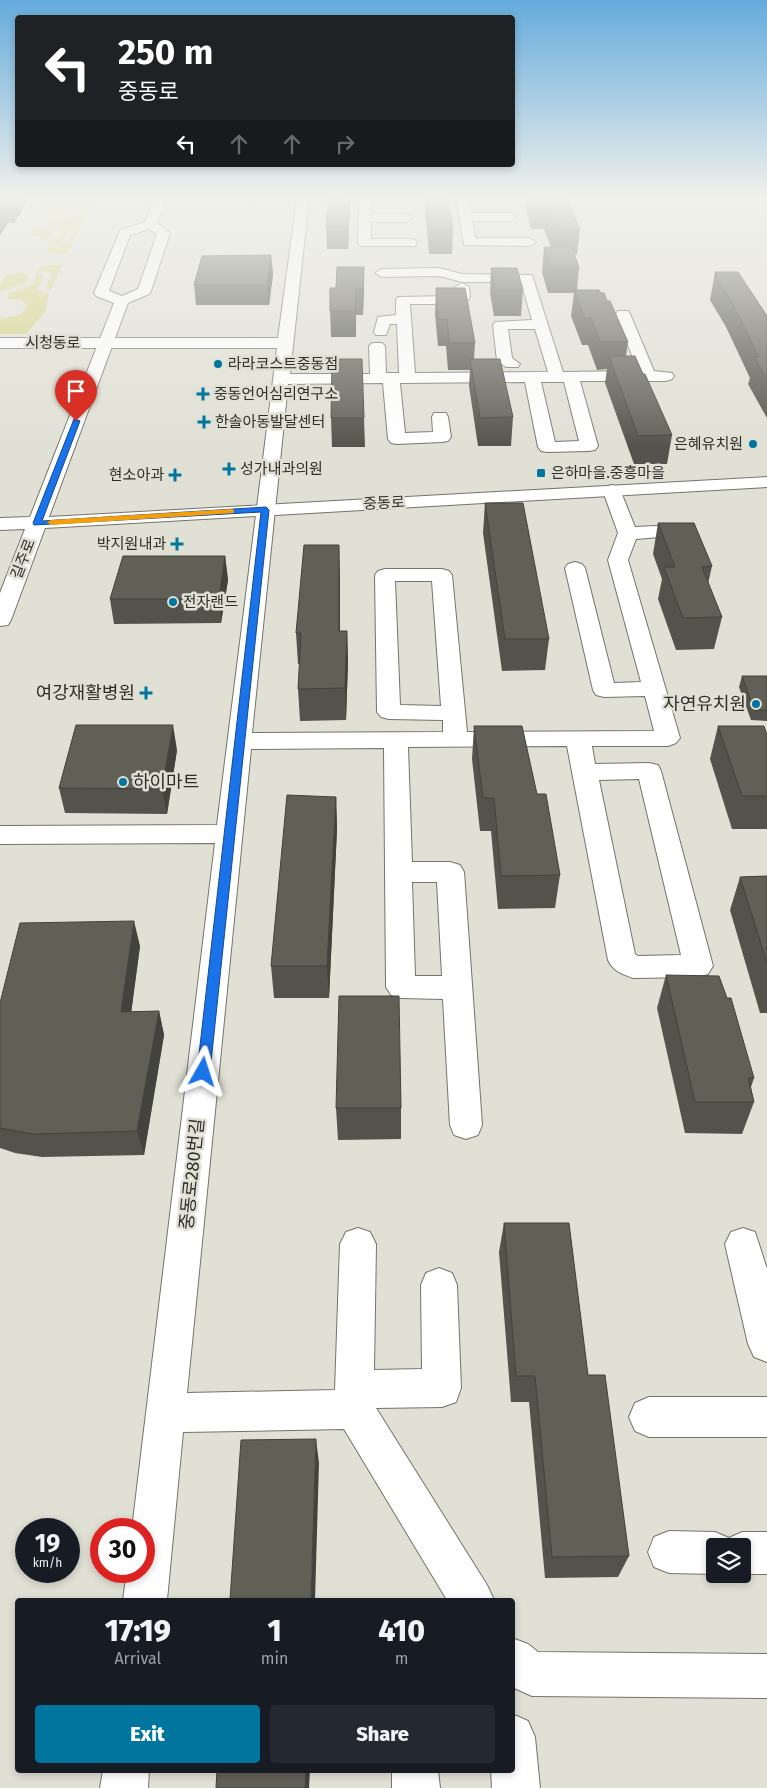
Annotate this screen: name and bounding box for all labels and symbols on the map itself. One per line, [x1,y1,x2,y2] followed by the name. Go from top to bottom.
[25,334,81,352] street label: 시청동로
[228,355,338,373] place label: 라라코스트중동점
[212,358,224,370] marker: 라라코스트중동점
[55,370,97,421] pin
[214,385,338,403] place label: 중동언어심리연구소
[196,387,210,401] marker: 중동언어심리연구소
[215,413,325,431] place label: 한솔아동발달센터
[197,415,211,429] marker: 한솔아동발달센터
[674,435,743,453] place label: 은혜유치원
[747,438,759,450] marker: 은혜유치원
[240,460,323,478] place label: 성가내과의원
[222,462,236,476] marker: 성가내과의원
[551,464,665,482] place label: 은하마을.중흥마을
[109,466,164,484] place label: 현소아과
[535,467,547,479] marker: 은하마을.중흥마을
[168,468,182,482] marker: 현소아과
[363,493,405,513] street label: 중동로
[97,535,166,553] place label: 박지원내과
[7,536,39,582] street label: 길주로
[170,537,184,551] marker: 박지원내과
[183,593,238,611] place label: 전자랜드
[167,596,179,608] marker: 전자랜드
[36,682,135,704] place label: 여강재활병원
[139,686,153,700] marker: 여강재활병원
[663,693,746,715] place label: 자연유치원
[750,698,762,710] marker: 자연유치원
[133,771,199,793] place label: 하이마트
[117,776,129,788] marker: 하이마트
[176,1045,228,1097] position arrow
[175,1117,209,1231] street label: 중동로280번길
[90,1518,155,1583] speed limit sign: 30

